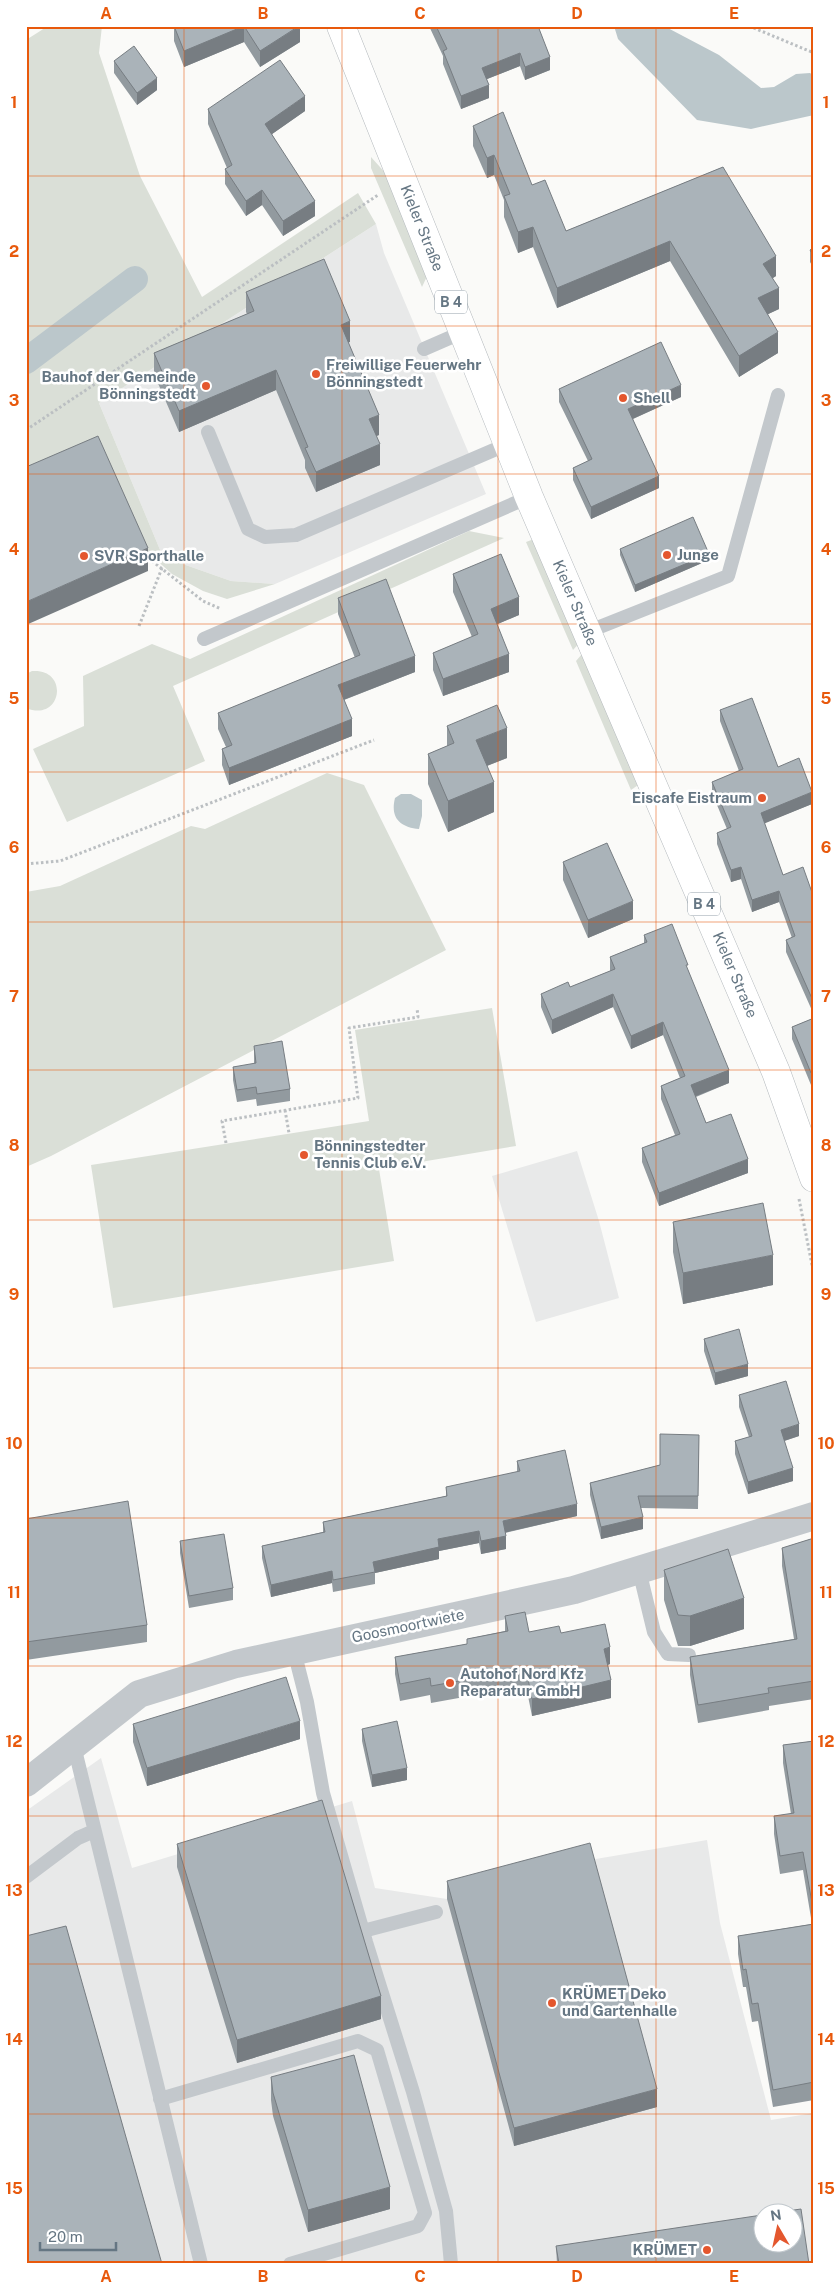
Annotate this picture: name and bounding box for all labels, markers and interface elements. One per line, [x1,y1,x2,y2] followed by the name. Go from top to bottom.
[100,4,112,23] text: A
[258,4,269,23] text: B
[414,4,426,23] text: C
[571,4,583,23] text: D
[729,4,739,23] text: E
[11,93,17,112] text: 1
[823,93,829,112] text: 1
[397,182,447,273] street label: Kieler Straße
[9,242,19,261] text: 2
[821,242,831,261] text: 2
[435,290,467,314] road number: B 4
[326,356,481,390] place label: Freiwillige Feuerwehr Bönningstedt
[42,368,196,402] place label: Bauhof der Gemeinde Bönningstedt
[310,368,322,380] marker: Freiwillige Feuerwehr Bönningstedt
[200,380,212,392] marker: Bauhof der Gemeinde Bönningstedt
[633,389,671,406] place label: Shell
[9,391,19,410] text: 3
[821,391,831,410] text: 3
[617,392,629,404] marker: Shell
[9,540,20,559] text: 4
[821,540,832,559] text: 4
[677,546,719,563] place label: Junge
[94,547,204,564] place label: SVR Sporthalle
[661,549,673,561] marker: Junge
[78,550,90,562] marker: SVR Sporthalle
[550,557,601,648] street label: Kieler Straße
[9,689,20,708] text: 5
[821,689,832,708] text: 5
[632,789,752,806] place label: Eiscafe Eistraum
[756,792,768,804] marker: Eiscafe Eistraum
[9,838,19,857] text: 6
[821,838,831,857] text: 6
[688,892,720,916] road number: B 4
[710,929,761,1020] street label: Kieler Straße
[9,987,19,1006] text: 7
[821,987,831,1006] text: 7
[9,1136,20,1155] text: 8
[821,1136,832,1155] text: 8
[314,1137,426,1171] place label: Bönningstedter Tennis Club e.V.
[298,1149,310,1161] marker: Bönningstedter Tennis Club e.V.
[9,1285,19,1304] text: 9
[821,1285,831,1304] text: 9
[5,1434,23,1453] text: 10
[817,1434,835,1453] text: 10
[7,1583,21,1602] text: 11
[819,1583,833,1602] text: 11
[350,1605,466,1646] street label: Goosmoortwiete
[460,1665,584,1699] place label: Autohof Nord Kfz Reparatur GmbH
[444,1677,456,1689] marker: Autohof Nord Kfz Reparatur GmbH
[5,1732,23,1751] text: 12
[817,1732,835,1751] text: 12
[5,1881,23,1900] text: 13
[817,1881,835,1900] text: 13
[562,1985,677,2019] place label: KRÜMET Deko und Gartenhalle
[546,1997,558,2009] marker: KRÜMET Deko und Gartenhalle
[5,2030,23,2049] text: 14
[817,2030,835,2049] text: 14
[5,2179,23,2198] text: 15
[817,2179,835,2198] text: 15
[752,2202,802,2252] north arrow
[769,2206,783,2224] text: N
[40,2220,116,2252] scale bar
[48,2228,83,2245] text: 20 m
[632,2241,697,2258] place label: KRÜMET
[701,2244,713,2256] marker: KRÜMET
[100,2267,112,2286] text: A
[258,2267,269,2286] text: B
[414,2267,426,2286] text: C
[571,2267,583,2286] text: D
[729,2267,739,2286] text: E

